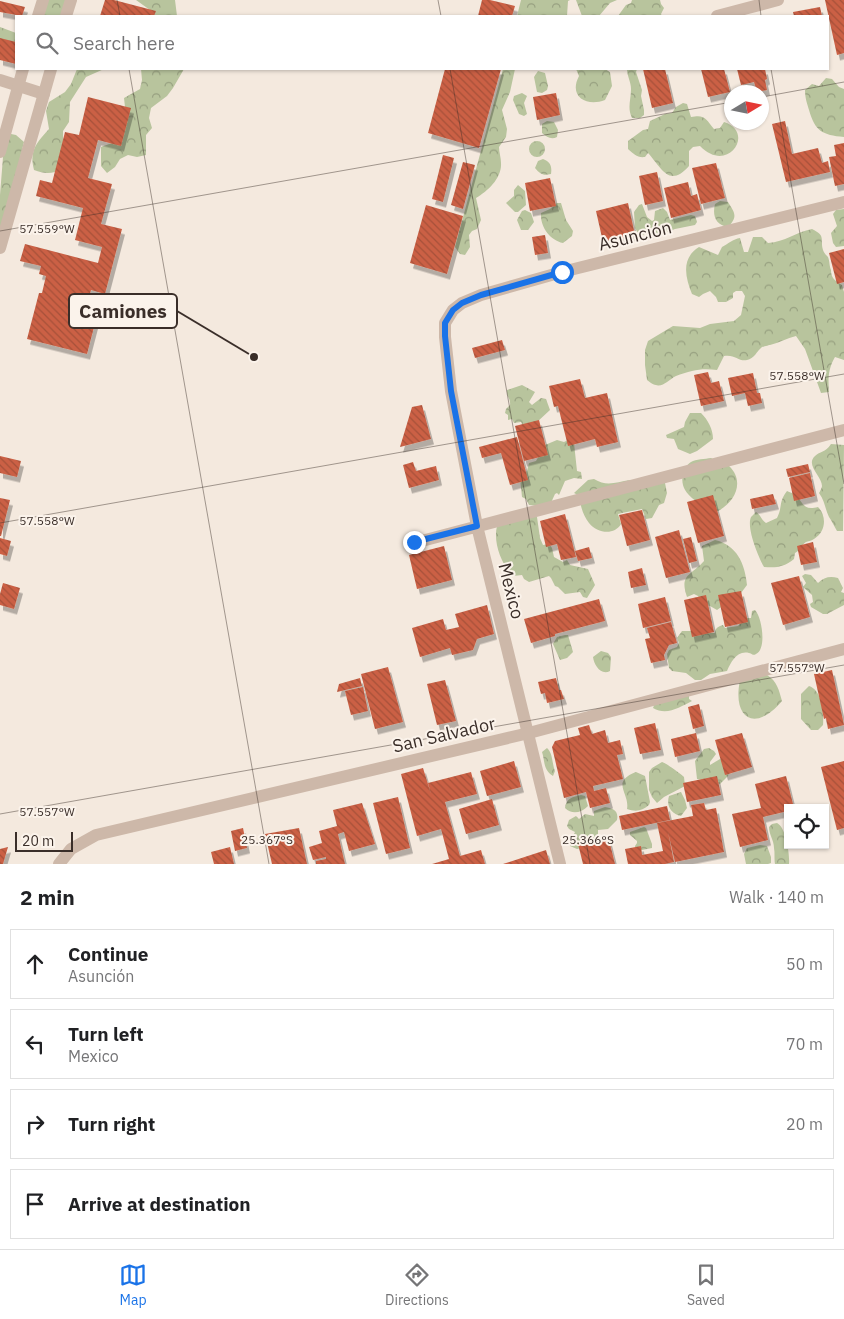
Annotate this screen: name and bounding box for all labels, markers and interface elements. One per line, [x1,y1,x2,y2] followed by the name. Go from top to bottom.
[15,15,829,70] search box
[33,29,61,57] icon: search
[73,31,175,55] text: Search here
[724,85,769,130] north arrow
[596,215,674,256] street label: Asunción
[19,221,75,236] text: 57.559°W
[551,261,574,284] route start
[69,294,177,328] callout: Camiones
[79,299,167,323] text: Camiones
[769,368,825,383] text: 57.558°W
[19,513,75,528] text: 57.558°W
[403,531,426,554] route end
[493,560,530,621] street label: Mexico
[769,660,825,675] text: 57.557°W
[390,711,498,758] street label: San Salvador
[19,804,75,819] text: 57.557°W
[784,804,829,849] map controls
[784,804,829,849] button: locate
[15,829,72,852] scale bar
[22,832,54,850] text: 20 m
[241,832,293,847] text: 25.367°S
[562,832,614,847] text: 25.366°S
[20,883,75,911] text: 2 min
[729,887,824,907] text: Walk · 140 m
[68,942,148,966] text: Continue
[21,950,49,978] icon: ahead
[786,954,823,974] text: 50 m
[68,966,134,986] text: Asunción
[68,1022,144,1046] text: Turn left
[21,1030,49,1058] icon: left
[786,1034,823,1054] text: 70 m
[68,1046,119,1066] text: Mexico
[21,1110,49,1138] icon: right
[68,1112,155,1136] text: Turn right
[786,1114,823,1134] text: 20 m
[21,1190,49,1218] icon: arrive
[68,1192,251,1216] text: Arrive at destination
[119,1261,147,1309] tab: Map
[385,1261,449,1309] tab: Directions
[687,1261,725,1309] tab: Saved

